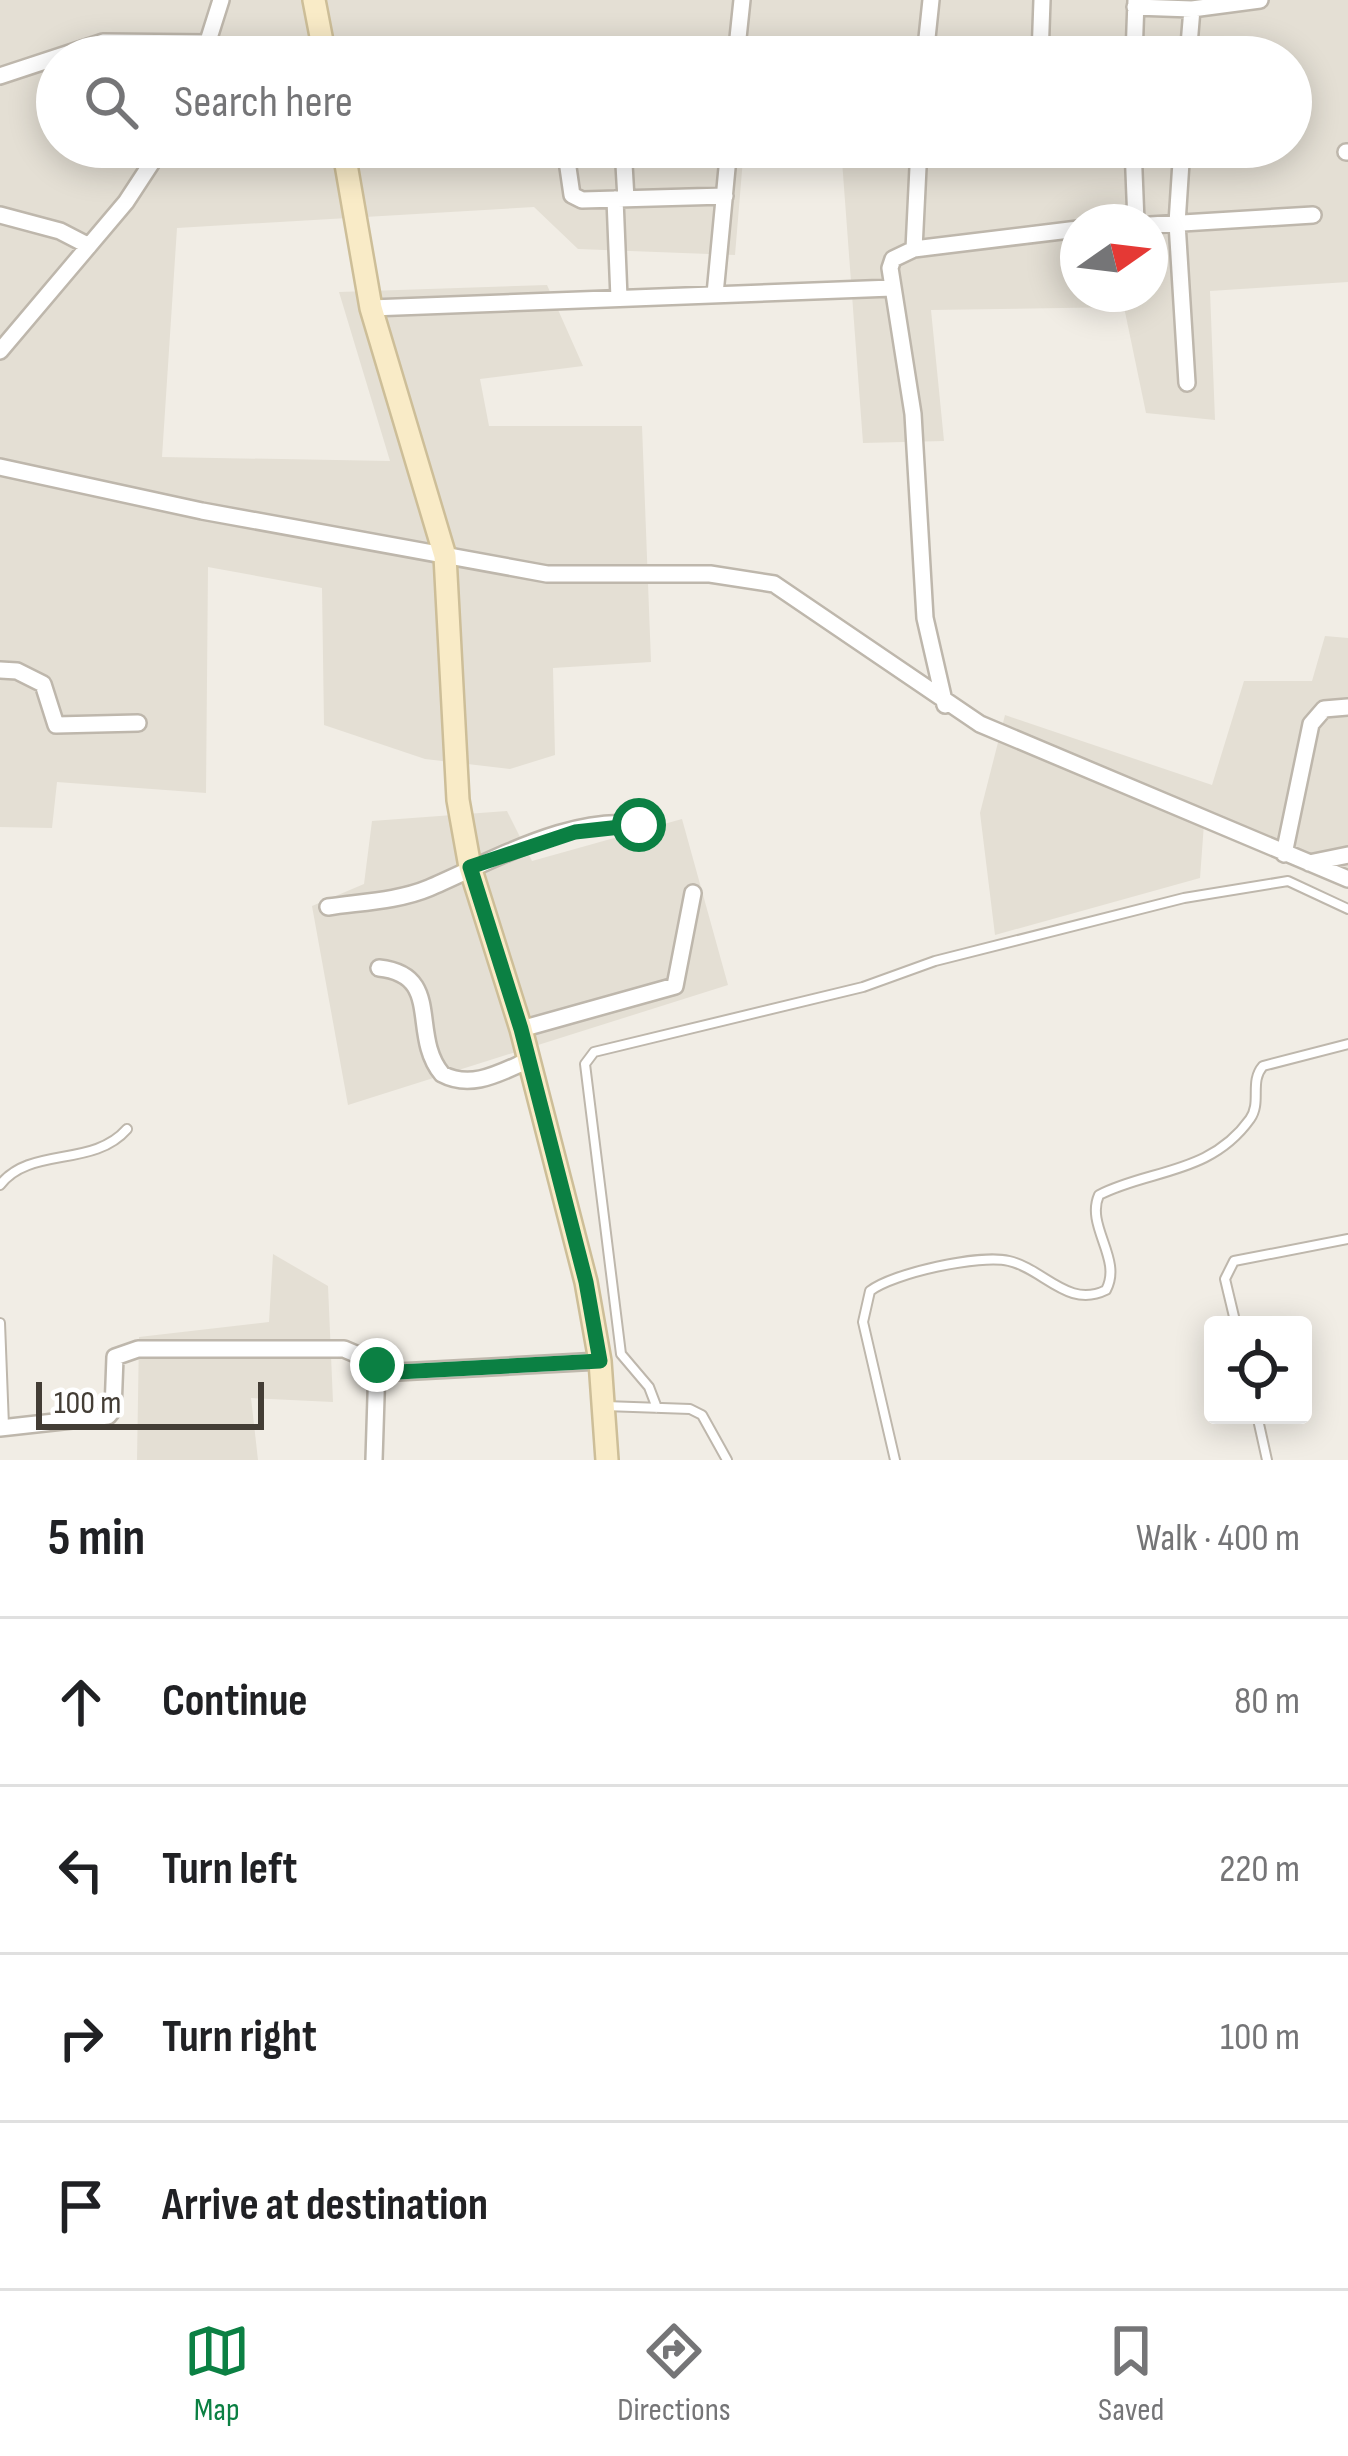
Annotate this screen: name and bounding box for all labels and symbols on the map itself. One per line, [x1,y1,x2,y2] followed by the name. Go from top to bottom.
[1060,204,1168,312] north arrow
[612,798,666,852] route start
[350,1338,404,1392] route end
[36,1376,264,1429] scale bar

